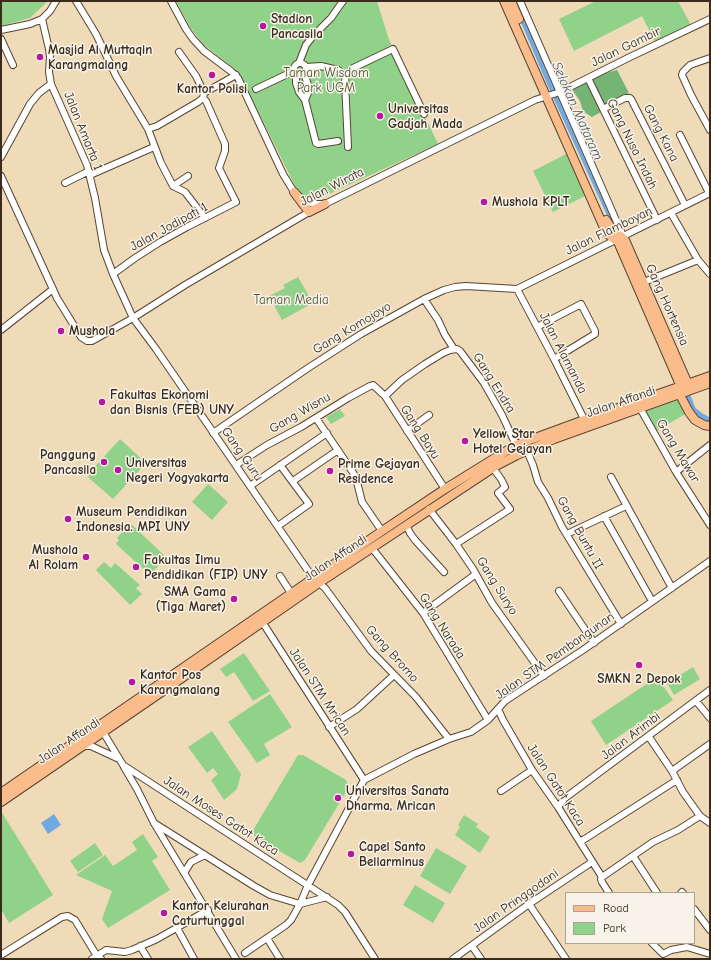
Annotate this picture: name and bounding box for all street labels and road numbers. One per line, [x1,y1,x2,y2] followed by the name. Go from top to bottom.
[589,23,663,71] street label: Jalan Gambir
[60,89,106,173] street label: Jalan Amarta 1
[603,96,661,192] street label: Gang Nusa Indah
[640,102,682,164] street label: Gang Kana
[297,164,367,210] street label: Jalan Wirata
[128,199,210,255] street label: Jalan Jodipati 1
[563,203,655,259] street label: Jalan Flamboyan
[642,262,692,348] street label: Gang Hortensia
[310,299,394,357] street label: Gang Komojoyo
[536,310,590,396] street label: Jalan Alamanda
[469,350,519,416] street label: Gang Endra
[584,383,658,421] street label: Jalan Affandi
[267,389,333,437] street label: Gang Wisnu
[397,402,443,462] street label: Gang Bayu
[653,416,703,486] street label: Gang Mawar
[218,424,266,484] street label: Gang Guru
[553,494,607,572] street label: Gang Buntu II
[302,531,370,585] street label: Jalan Affandi
[473,554,521,618] street label: Gang Suryo
[416,590,468,662] street label: Gang Narada
[493,609,617,703] street label: Jalan STM Pembangunan
[362,622,422,686] street label: Gang Bromo
[286,645,354,739] street label: Jalan STM Mrican
[598,709,664,763] street label: Jalan Arimbi
[35,714,103,768] street label: Jalan Affandi
[524,741,588,829] street label: Jalan Gatot Kaca
[160,773,282,859] street label: Jalan Moses Gatot Kaca
[470,866,562,936] street label: Jalan Pringgodani

